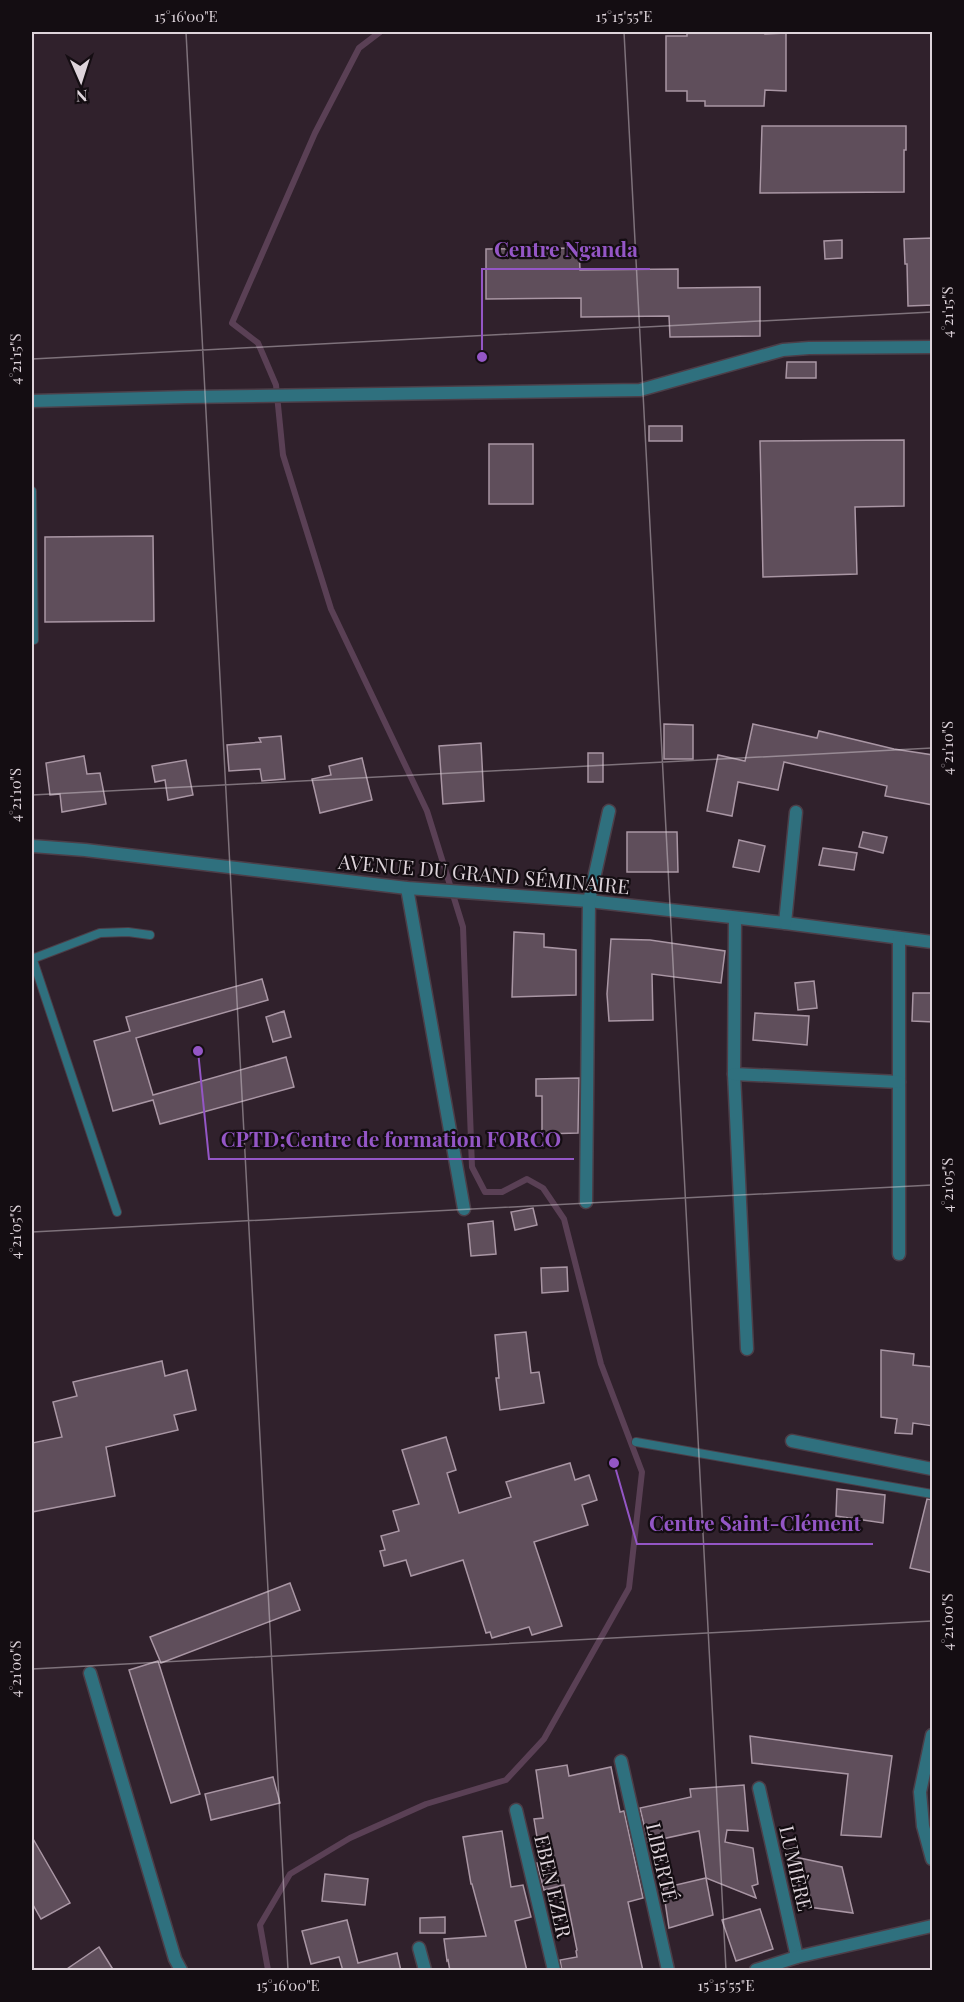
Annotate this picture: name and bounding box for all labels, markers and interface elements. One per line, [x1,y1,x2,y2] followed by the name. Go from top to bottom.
[154,6,218,26] text: 15°16'00"E
[596,6,652,26] text: 15°15'55"E
[51,51,111,111] north arrow
[75,86,88,107] text: N
[482,230,650,269] callout: Centre Nganda
[494,234,638,262] text: Centre Nganda
[937,286,957,338] text: 4°21'15"S
[5,333,25,385] text: 4°21'15"S
[937,721,957,775] text: 4°21'10"S
[5,768,25,822] text: 4°21'10"S
[336,847,631,899] street label: AVENUE DU GRAND SÉMINAIRE
[209,1120,574,1159] callout: CPTD;Centre de formation FORCO
[221,1124,561,1152] text: CPTD;Centre de formation FORCO
[937,1158,957,1212] text: 4°21'05"S
[5,1205,25,1259] text: 4°21'05"S
[637,1505,873,1544] callout: Centre Saint-Clément
[649,1508,862,1536] text: Centre Saint-Clément
[937,1593,957,1651] text: 4°21'00"S
[5,1640,25,1698] text: 4°21'00"S
[641,1820,685,1904] street label: LIBERTÉ
[774,1823,820,1913] street label: LUMIÈRE
[529,1832,579,1941] street label: EBEN EZER
[256,1975,320,1995] text: 15°16'00"E
[698,1975,754,1995] text: 15°15'55"E

